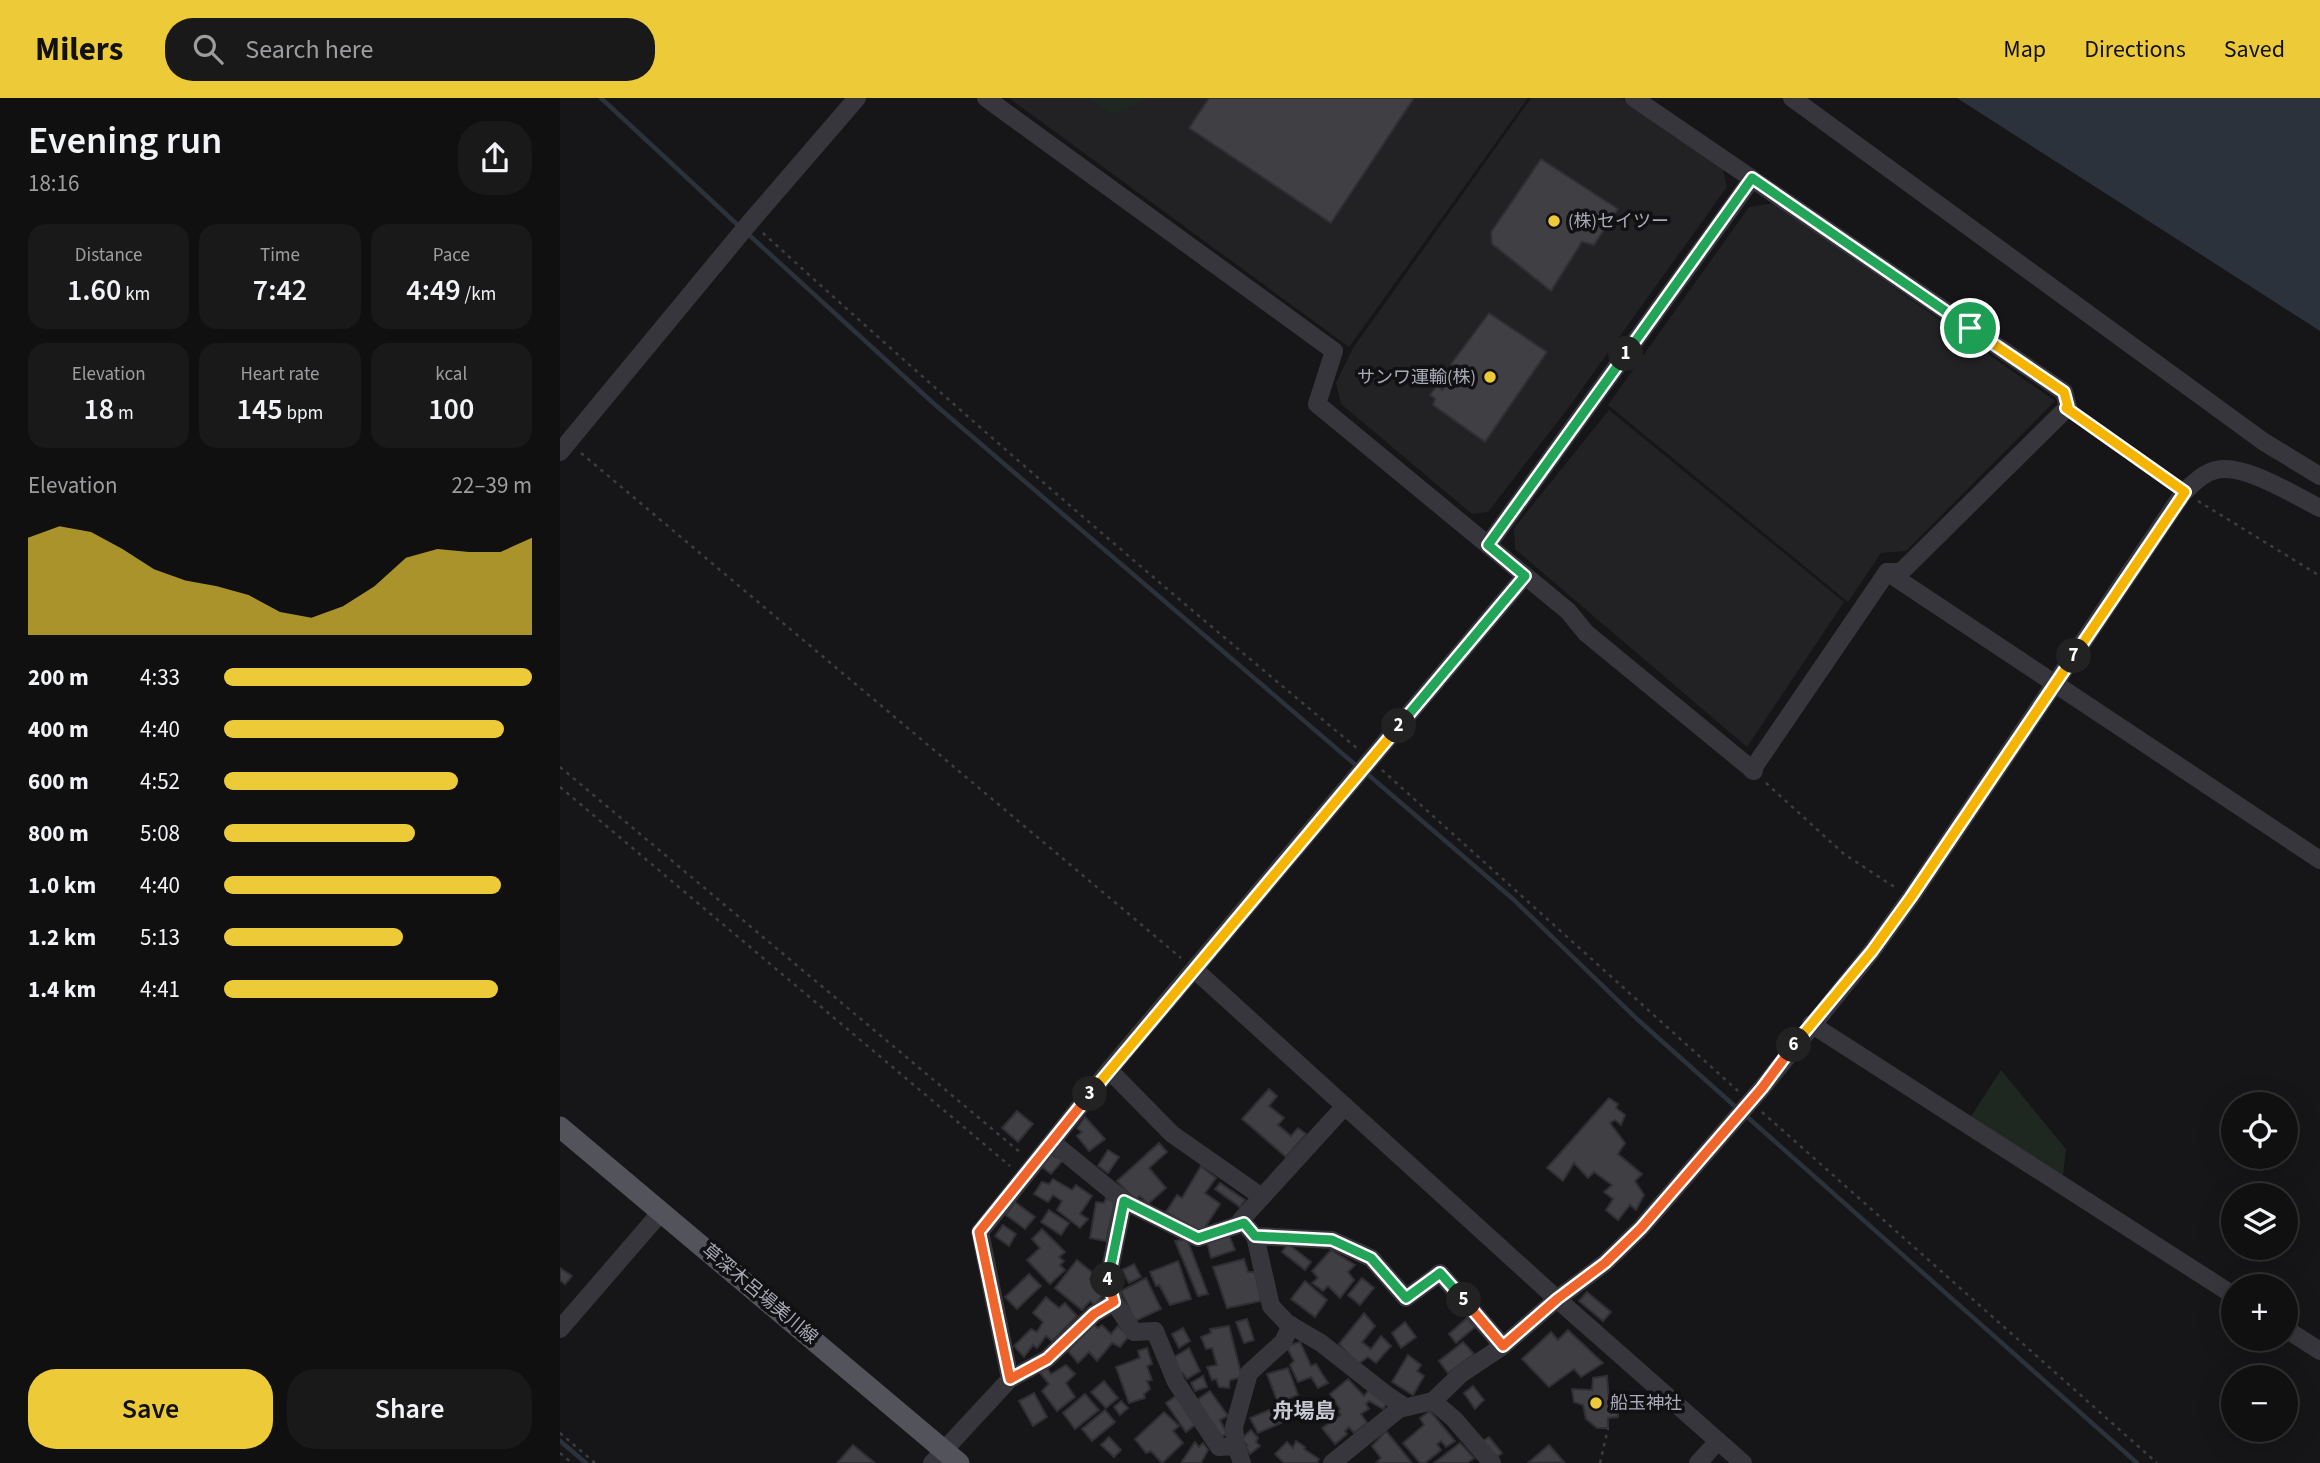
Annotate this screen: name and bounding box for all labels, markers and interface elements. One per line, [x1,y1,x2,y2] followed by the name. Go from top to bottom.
[165,18,655,81] search box
[35,26,123,73] text: Milers
[189,30,227,68] icon: search
[245,31,373,68] text: Search here
[2003,32,2046,67] text: Map
[2084,32,2186,67] text: Directions
[2224,32,2285,67] text: Saved
[28,114,222,168] text: Evening run
[458,121,532,195] button: share
[28,167,79,200] text: 18:16
[1568,209,1669,234] place label: (株)セイツー
[1546,213,1562,229] marker: (株)セイツー
[75,242,142,269] text: Distance
[260,242,300,269] text: Time
[433,242,470,269] text: Pace
[67,269,121,312] text: 1.60
[253,269,307,312] text: 7:42
[406,269,461,312] text: 4:49
[121,281,150,308] text: km
[461,281,496,308] text: /km
[1940,298,2000,358] pin
[1951,309,1989,347] icon: arrive
[1608,336,1644,372] pin: 1
[1620,340,1631,367] text: 1
[72,361,146,388] text: Elevation
[240,361,319,388] text: Heart rate
[435,361,467,388] text: kcal
[1357,365,1476,390] place label: サンワ運輸(株)
[1482,369,1498,385] marker: サンワ運輸(株)
[83,388,114,431] text: 18
[237,388,283,431] text: 145
[428,388,474,431] text: 100
[114,400,134,427] text: m
[283,400,323,427] text: bpm
[28,469,118,502] text: Elevation
[452,469,532,502] text: 22–39 m
[2056,638,2092,674] pin: 7
[2068,642,2079,669] text: 7
[28,661,89,694] text: 200 m
[140,661,180,694] text: 4:33
[1382,708,1416,744] pin: 2
[1393,712,1404,739] text: 2
[28,713,89,746] text: 400 m
[140,713,180,746] text: 4:40
[28,765,89,798] text: 600 m
[140,765,180,798] text: 4:52
[28,817,89,850] text: 800 m
[140,817,180,850] text: 5:08
[28,869,96,902] text: 1.0 km
[140,869,180,902] text: 4:40
[28,921,96,954] text: 1.2 km
[140,921,180,954] text: 5:13
[28,973,96,1006] text: 1.4 km
[140,973,180,1006] text: 4:41
[1776,1028,1812,1062] pin: 6
[1788,1031,1799,1058] text: 6
[1072,1076,1108,1112] pin: 3
[1084,1080,1095,1107] text: 3
[2221,1092,2298,1442] map controls
[2221,1092,2298,1169] button: locate
[2221,1183,2298,1260] button: layers
[697,1238,823,1350] street label: 草深木呂場美川線
[1090,1262,1126,1298] pin: 4
[1102,1266,1113,1293] text: 4
[2221,1274,2298,1351] button: +
[1446,1282,1482,1318] pin: 5
[1458,1286,1469,1313] text: 5
[2221,1365,2298,1442] button: −
[28,1369,273,1449] button: Save
[287,1369,532,1449] button: Share
[1610,1391,1682,1416] place label: 船玉神社
[1588,1395,1604,1411] marker: 船玉神社
[1273,1396,1336,1426] district label: 舟場島

